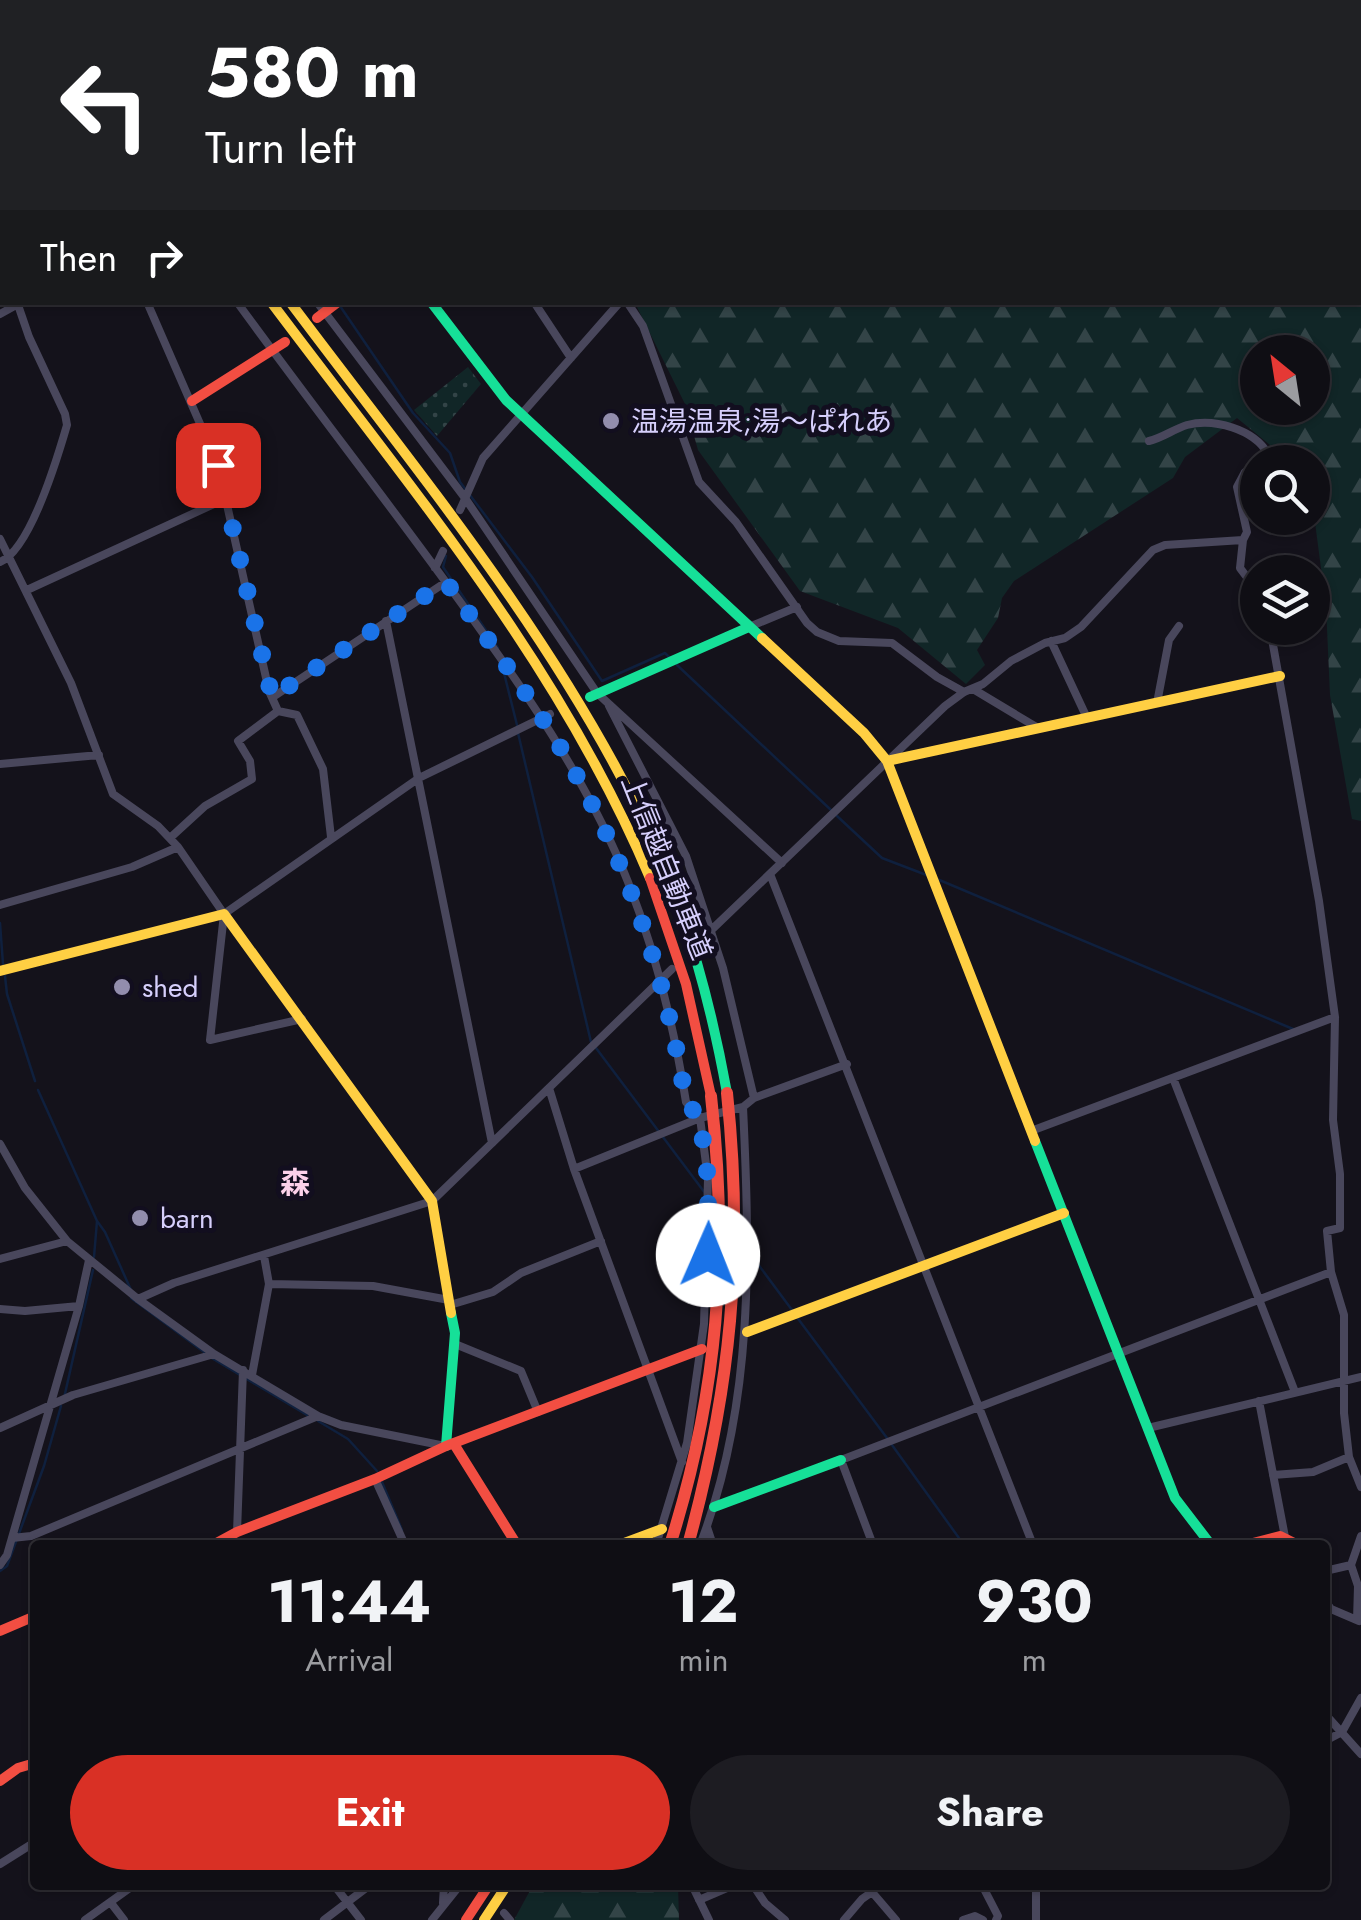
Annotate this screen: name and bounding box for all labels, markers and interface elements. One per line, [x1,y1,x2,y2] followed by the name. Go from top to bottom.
[205,22,419,123] text: 580 m
[40,40,170,170] icon: left
[205,115,356,180] text: Turn left
[40,230,117,285] text: Then
[137,230,192,285] icon: right
[1240,335,1330,425] north arrow
[1240,335,1330,645] map controls
[631,401,892,442] place label: 温湯温泉;湯〜ぱれあ
[600,410,622,432] marker: 温湯温泉;湯〜ぱれあ
[176,423,261,508] pin
[191,438,246,493] icon: arrive
[1240,445,1330,535] button: search
[1240,555,1330,645] button: layers
[611,769,722,966] street label: 上信越自動車道
[142,967,198,1008] place label: shed
[111,976,133,998] marker: shed
[280,1161,310,1204] district label: 森
[160,1198,214,1239] place label: barn
[656,1203,760,1307] position arrow
[129,1207,151,1229] marker: barn
[267,1558,431,1645] text: 11:44
[669,1558,738,1645] text: 12
[976,1558,1093,1645] text: 930
[305,1637,393,1683] text: Arrival
[678,1637,729,1683] text: min
[1022,1637,1047,1683] text: m
[70,1755,670,1870] button: Exit
[690,1755,1290,1870] button: Share

